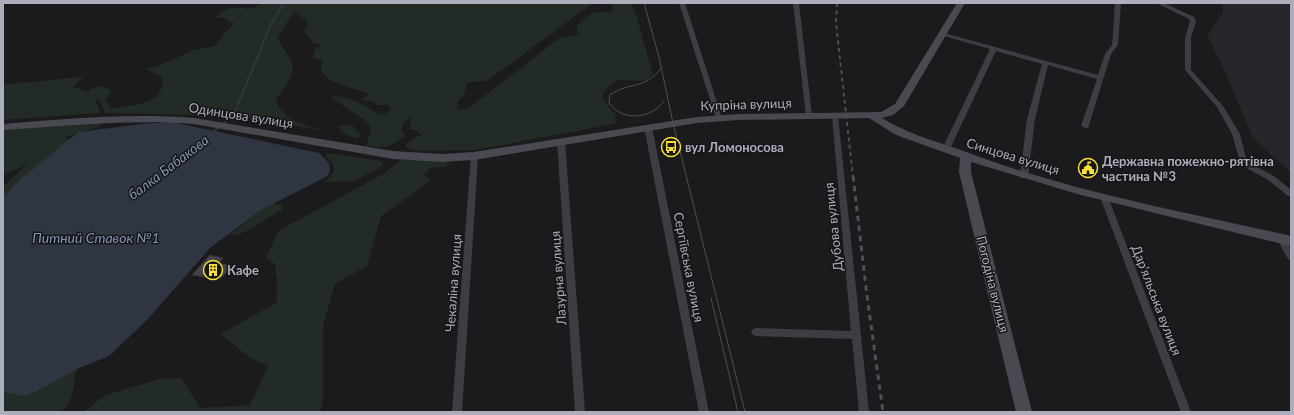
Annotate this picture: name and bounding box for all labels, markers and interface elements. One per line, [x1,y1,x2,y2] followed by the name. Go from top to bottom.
[700,94,792,114] street label: Купріна вулиця
[188,99,294,131] street label: Одинцова вулиця
[124,131,212,203] water label: балка Бабакова
[964,134,1062,178] street label: Синцова вулиця
[660,136,682,158] bus stop icon: вул Ломоносова
[685,139,784,155] place label: вул Ломоносова
[1102,153,1274,184] place label: Державна пожежно-рятівна частина №3
[1077,157,1099,179] public building icon: Державна пожежно-рятівна частина №3
[820,182,846,272] street label: Дубова вулиця
[671,211,707,323] street label: Сергіївська вулиця
[32,229,160,246] water label: Питний Ставок №1
[547,230,569,327] street label: Лазурна вулиця
[442,234,464,332] street label: Чекаліна вулиця
[973,234,1013,334] street label: Погодіна вулиця
[1129,242,1185,358] street label: Дар’яльська вулиця
[202,259,224,281] building icon: Кафе
[227,262,259,278] place label: Кафе

